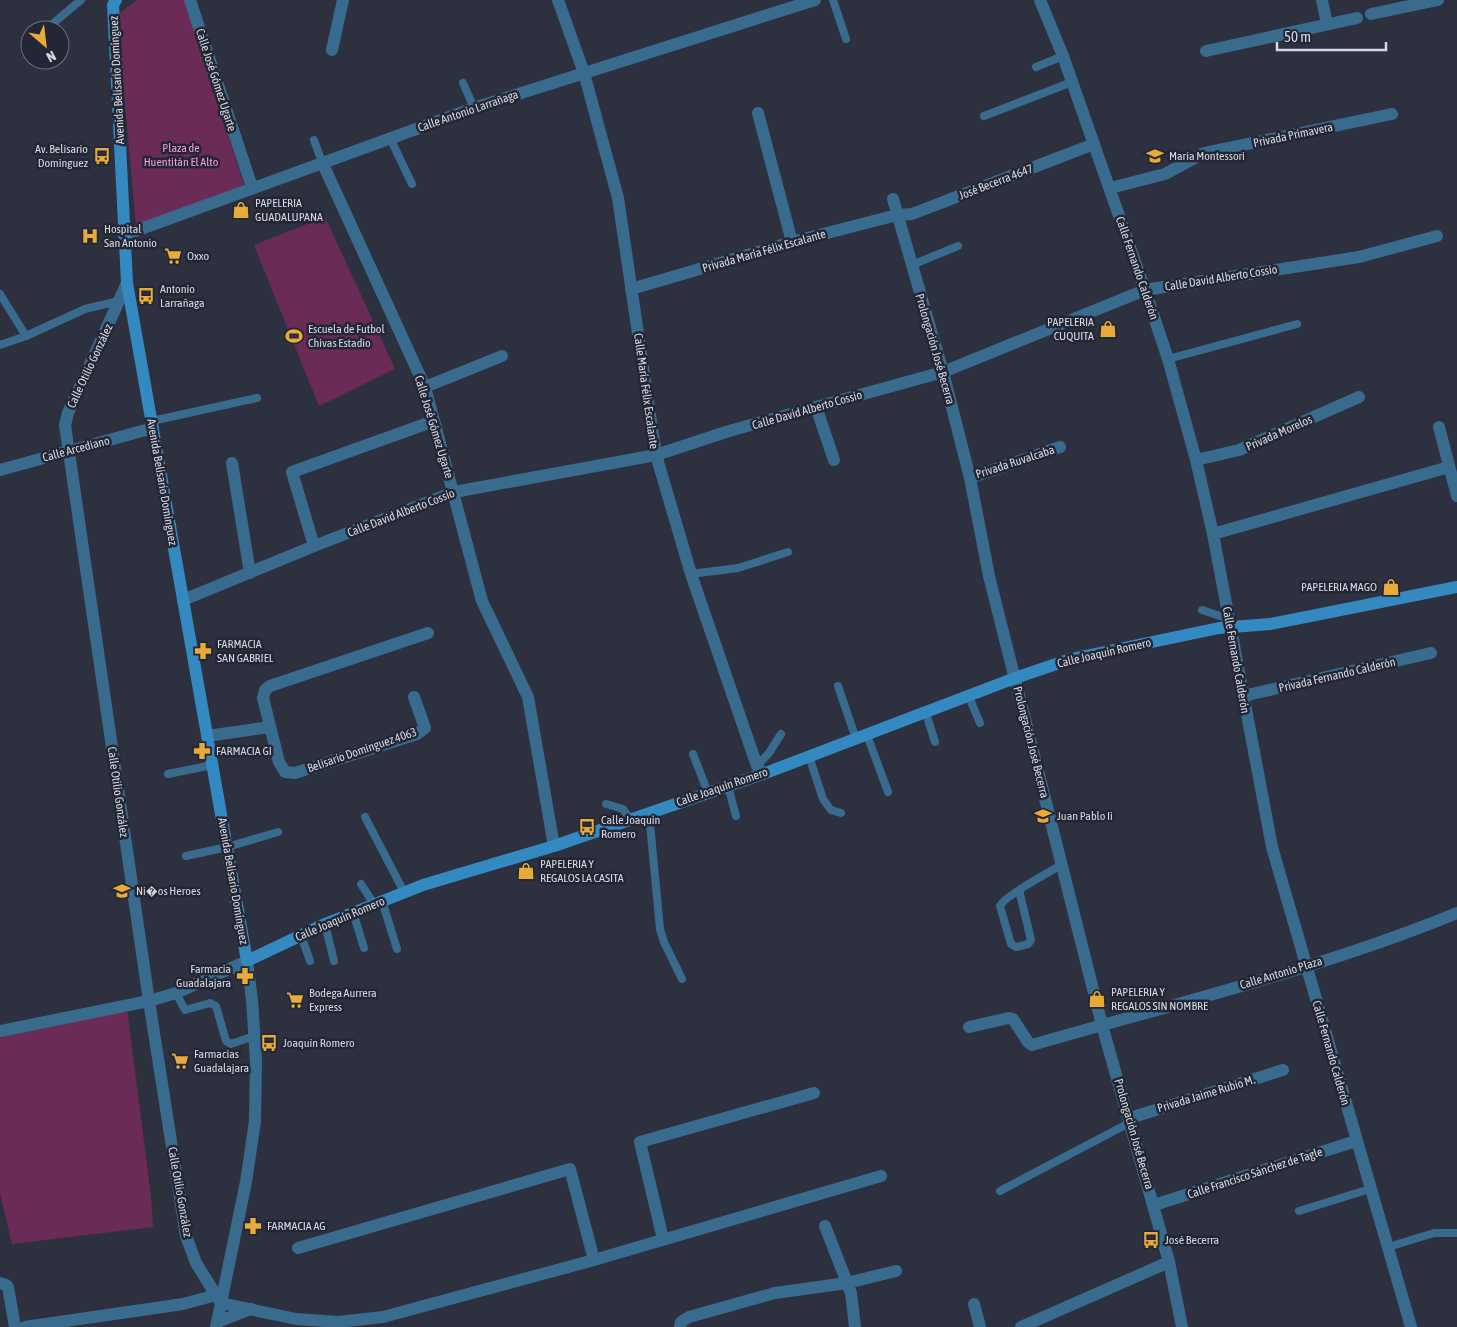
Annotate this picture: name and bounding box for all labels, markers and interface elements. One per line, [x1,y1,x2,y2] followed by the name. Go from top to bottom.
[107,15,127,144] street label: Avenida Belisario Domínguez
[20,20,70,70] north arrow
[1277,20,1386,52] scale bar
[193,27,239,133] street label: Calle José Gómez Ugarte
[1284,28,1311,45] text: 50 m
[44,47,59,65] text: N
[416,87,520,135] street label: Calle Antonio Larrañaga
[1252,120,1334,150] street label: Privada Primavera
[144,141,219,169] park label: Plaza de Huentitán El Alto
[35,142,89,170] place label: Av. Belisario Dominguez
[92,146,112,166] bus stop icon: Av. Belisario Dominguez
[1145,146,1165,166] school or university icon: Maria Montessori
[1169,149,1245,163] place label: Maria Montessori
[957,161,1035,203] street label: José Becerra 4647
[255,196,323,224] place label: PAPELERIA GUADALUPANA
[231,200,251,220] shop icon: PAPELERIA GUADALUPANA
[1113,215,1161,321] street label: Calle Fernando Calderón
[104,222,157,250] place label: Hospital San Antonio
[80,226,100,246] hospital icon: Hospital San Antonio
[701,227,827,275] street label: Privada María Félix Escalante
[163,246,183,266] supermarket icon: Oxxo
[187,249,210,263] place label: Oxxo
[1164,262,1279,294] street label: Calle David Alberto Cossío
[160,282,205,310] place label: Antonio Larrañaga
[136,286,156,306] bus stop icon: Antonio Larrañaga
[912,292,958,406] street label: Prolongación José Becerra
[1047,315,1094,343] place label: PAPELERIA CUQUITA
[1098,319,1118,339] shop icon: PAPELERIA CUQUITA
[64,321,116,410] street label: Calle Otilio González
[308,322,386,350] place label: Escuela de Futbol Chivas Estadio
[284,326,304,346] sports icon: Escuela de Futbol Chivas Estadio
[631,332,661,450] street label: Calle María Félix Escalante
[412,374,456,480] street label: Calle José Gómez Ugarte
[750,387,864,432] street label: Calle David Alberto Cossío
[1244,412,1314,454] street label: Privada Morelos
[144,418,180,547] street label: Avenida Belisario Domínguez
[41,433,112,465] street label: Calle Arcediano
[974,443,1056,481] street label: Privada Ruvalcaba
[345,486,457,540] street label: Calle David Alberto Cossío
[1381,577,1401,597] shop icon: PAPELERIA MAGO
[1301,580,1377,594] place label: PAPELERIA MAGO
[1220,605,1252,715] street label: Calle Fernando Calderón
[1056,635,1153,671] street label: Calle Joaquín Romero
[217,637,274,665] place label: FARMACIA SAN GABRIEL
[193,641,213,661] pharmacy icon: FARMACIA SAN GABRIEL
[1277,655,1397,695] street label: Privada Fernando Calderón
[1010,685,1052,799] street label: Prolongación José Becerra
[305,725,419,775] street label: Belisario Domínguez 4063
[192,741,212,761] pharmacy icon: FARMACIA GI
[216,744,272,758] place label: FARMACIA GI
[105,746,131,839] street label: Calle Otilio González
[674,765,770,809] street label: Calle Joaquín Romero
[1033,806,1053,826] school or university icon: Juan Pablo Ii
[1057,809,1113,823] place label: Juan Pablo Ii
[601,813,660,841] place label: Calle Joaquin Romero
[215,817,251,946] street label: Avenida Belisario Domínguez
[577,817,597,837] bus stop icon: Calle Joaquin Romero
[540,857,624,885] place label: PAPELERIA Y REGALOS LA CASITA
[516,861,536,881] shop icon: PAPELERIA Y REGALOS LA CASITA
[112,881,132,901] school or university icon: Ni�os Heroes
[136,884,201,898] place label: Ni�os Heroes
[293,894,387,944] street label: Calle Joaquín Romero
[1238,954,1324,992] street label: Calle Antonio Plaza
[176,962,231,990] place label: Farmacia Guadalajara
[235,966,255,986] pharmacy icon: Farmacia Guadalajara
[1111,985,1208,1013] place label: PAPELERIA Y REGALOS SIN NOMBRE
[309,986,377,1014] place label: Bodega Aurrera Express
[1087,989,1107,1009] shop icon: PAPELERIA Y REGALOS SIN NOMBRE
[285,990,305,1010] supermarket icon: Bodega Aurrera Express
[1309,999,1353,1107] street label: Calle Fernando Calderón
[259,1033,279,1053] bus stop icon: Joaquin Romero
[283,1036,355,1050] place label: Joaquin Romero
[194,1047,249,1075] place label: Farmacias Guadalajara
[170,1051,190,1071] supermarket icon: Farmacias Guadalajara
[1156,1073,1256,1115] street label: Privada Jaime Rubio M.
[1111,1077,1157,1191] street label: Prolongación José Becerra
[1186,1145,1324,1201] street label: Calle Francisco Sánchez de Tagle
[165,1146,195,1239] street label: Calle Otilio González
[243,1216,263,1236] pharmacy icon: FARMACIA AG
[267,1219,326,1233] place label: FARMACIA AG
[1141,1230,1161,1250] bus stop icon: José Becerra
[1165,1233,1219,1247] place label: José Becerra

